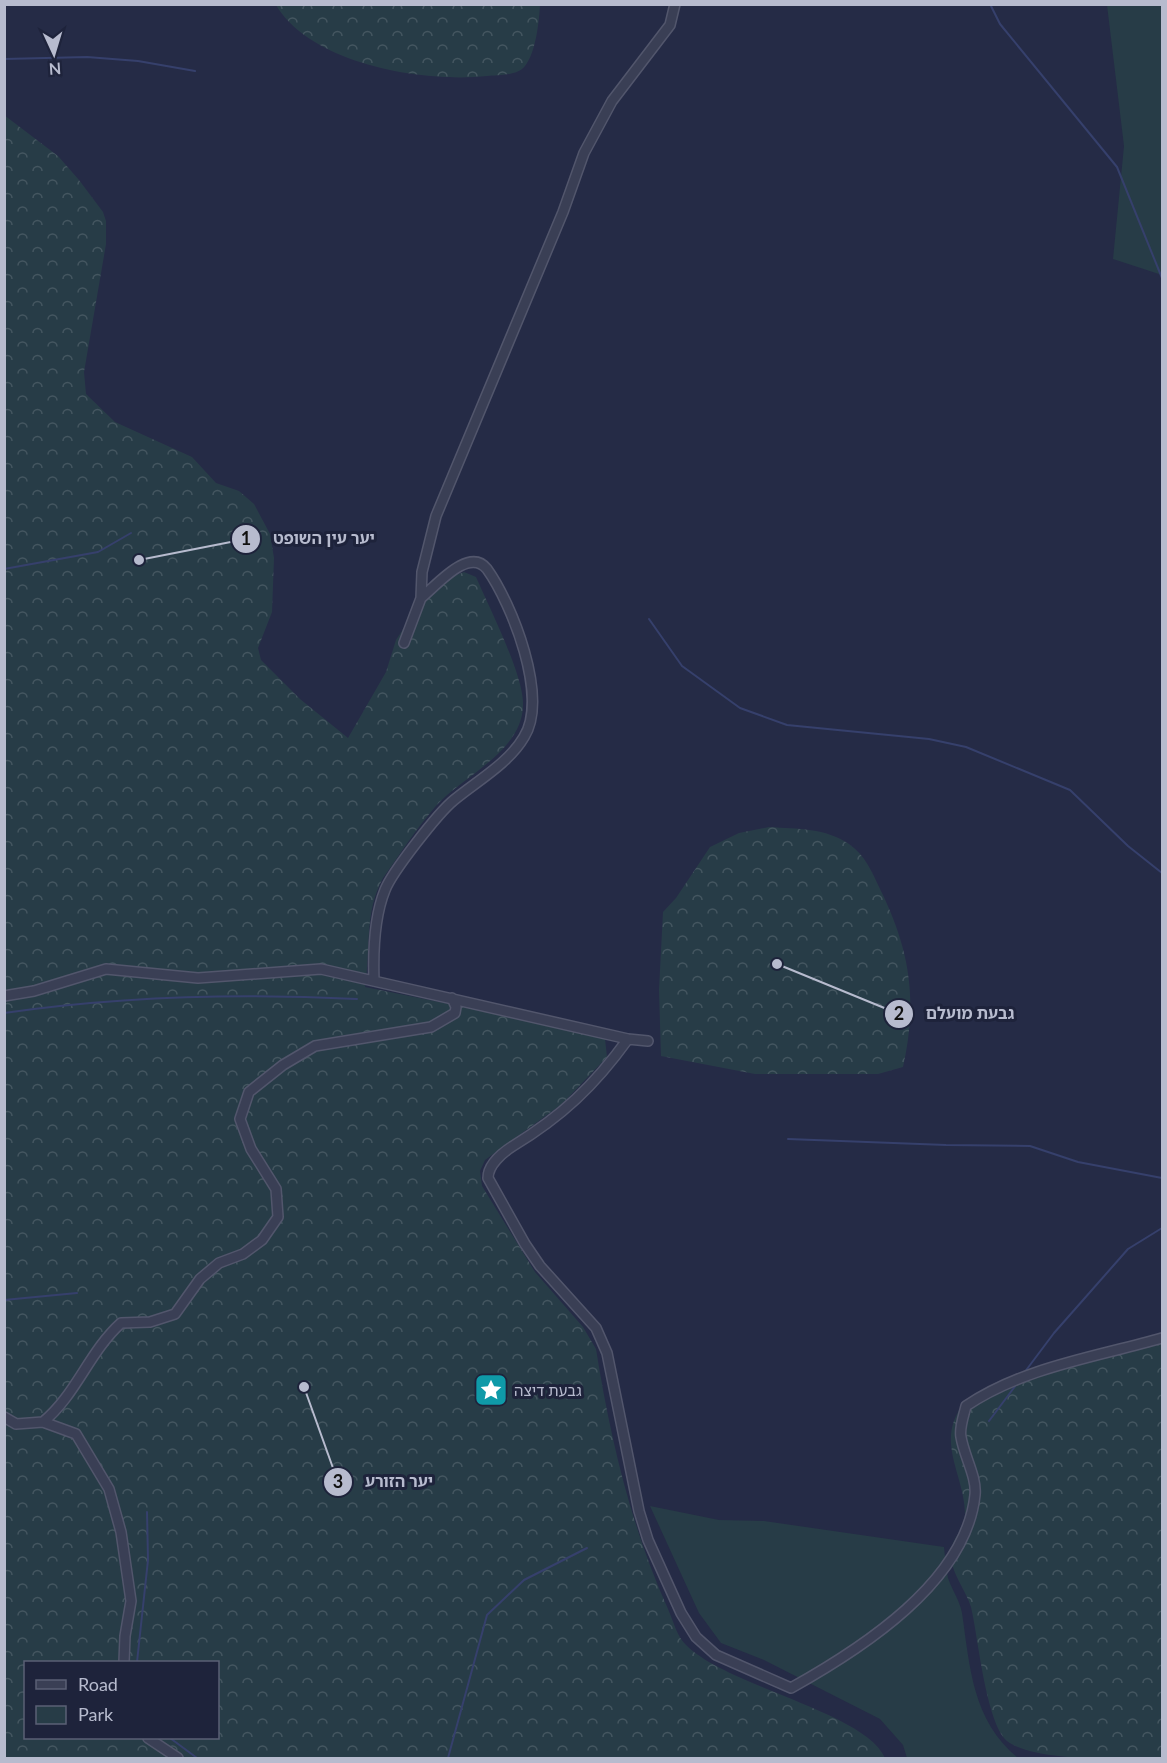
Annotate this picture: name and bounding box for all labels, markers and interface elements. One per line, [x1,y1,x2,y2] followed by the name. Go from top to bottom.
[24,24,84,84] north arrow
[48,60,62,79] text: N
[231,522,386,556] callout: יער עין השופט
[241,527,251,549] text: 1
[273,528,375,547] text: יער עין השופט
[884,997,1027,1031] callout: גבעת מועלם
[894,1002,904,1024] text: 2
[926,1003,1015,1022] text: גבעת מועלם
[473,1372,509,1408] place icon: גבעת דיצה
[514,1381,582,1399] place label: גבעת דיצה
[323,1465,445,1499] callout: יער הזורע
[333,1470,343,1492] text: 3
[365,1471,433,1490] text: יער הזורע
[24,1661,219,1739] legend
[78,1673,118,1695] text: Road
[78,1703,114,1725] text: Park

